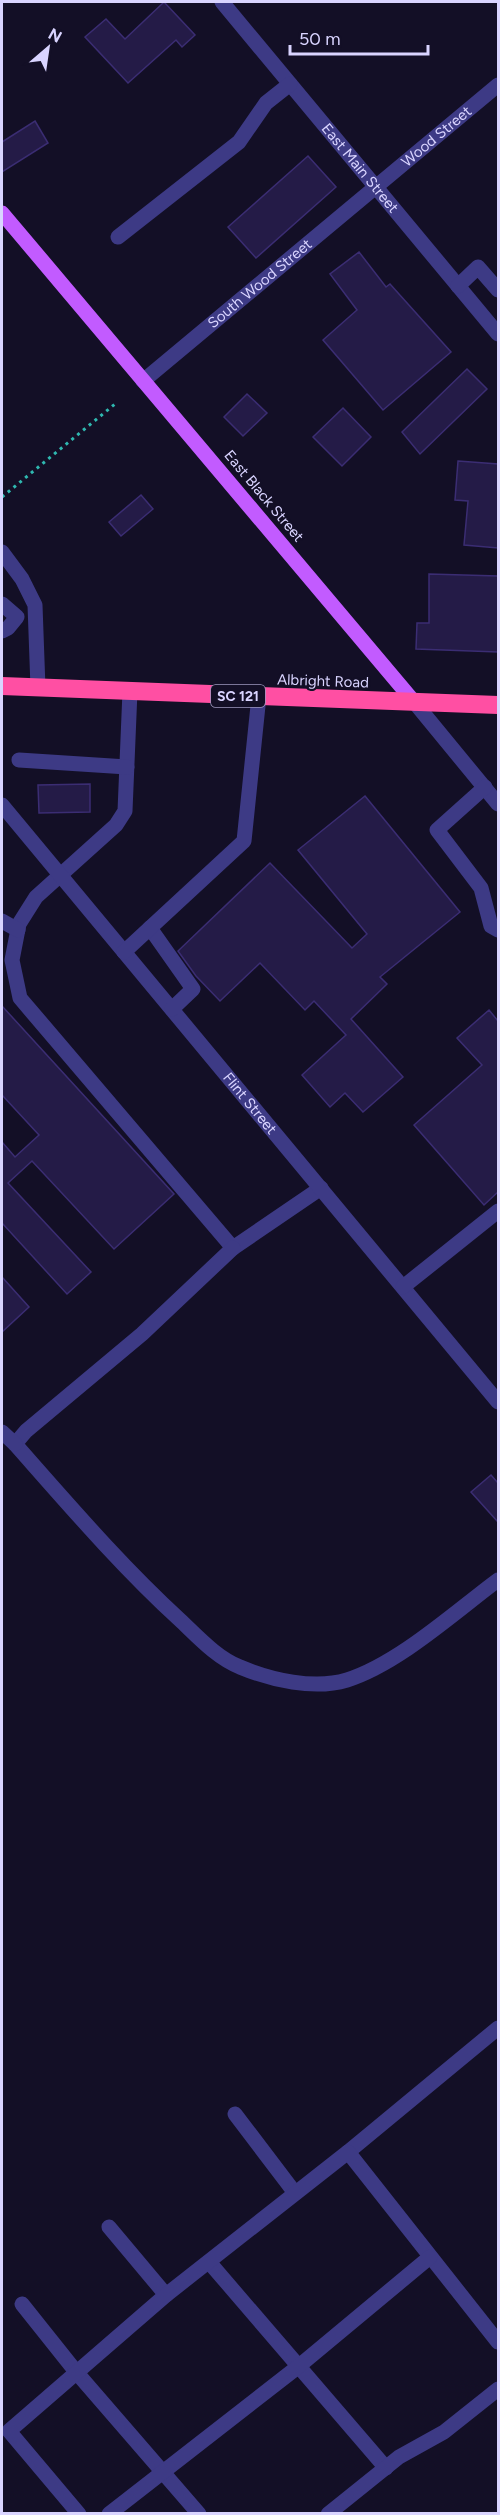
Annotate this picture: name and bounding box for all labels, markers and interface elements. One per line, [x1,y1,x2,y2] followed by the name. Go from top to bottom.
[18,18,78,78] north arrow
[290,18,428,56] scale bar
[45,24,65,47] text: N
[299,28,341,50] text: 50 m
[398,102,475,171] street label: Wood Street
[318,120,403,217] street label: East Main Street
[204,235,316,332] street label: South Wood Street
[220,447,308,546] street label: East Black Street
[277,670,369,692] street label: Albright Road
[211,685,265,707] road number: SC 121
[219,1069,281,1138] street label: Flint Street

